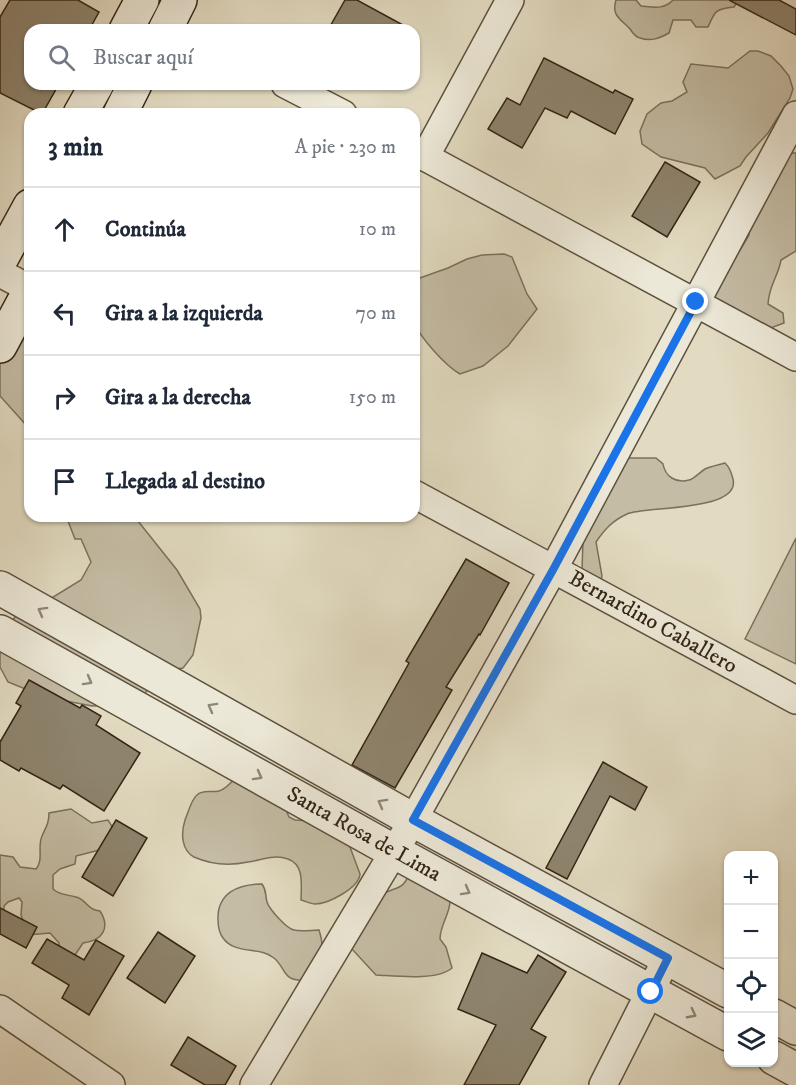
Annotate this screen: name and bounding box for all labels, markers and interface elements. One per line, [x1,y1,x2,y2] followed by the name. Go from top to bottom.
[24,24,420,90] search box
[45,41,78,74] icon: search
[93,44,193,71] text: Buscar aquí
[48,131,103,164] text: 3 min
[295,135,396,160] text: A pie · 230 m
[48,213,81,246] icon: ahead
[105,216,186,243] text: Continúa
[359,217,396,242] text: 10 m
[682,288,708,314] route end
[48,297,81,330] icon: left
[105,300,263,327] text: Gira a la izquierda
[355,301,396,326] text: 70 m
[48,381,81,414] icon: right
[105,384,251,411] text: Gira a la derecha
[349,385,396,410] text: 150 m
[48,465,81,498] icon: arrive
[105,468,265,495] text: Llegada al destino
[564,565,742,679] street label: Bernardino Caballero
[38,607,48,618] one-way arrow
[82,674,92,685] one-way arrow
[208,703,218,714] one-way arrow
[252,769,262,780] one-way arrow
[282,780,446,888] street label: Santa Rosa de Lima
[378,799,388,810] one-way arrow
[724,851,778,1067] map controls
[724,851,778,905] button: +
[459,884,470,895] one-way arrow
[724,905,778,959] button: −
[724,959,778,1013] button: locate
[637,978,663,1004] route start
[686,1007,696,1018] one-way arrow
[724,1013,778,1067] button: layers

